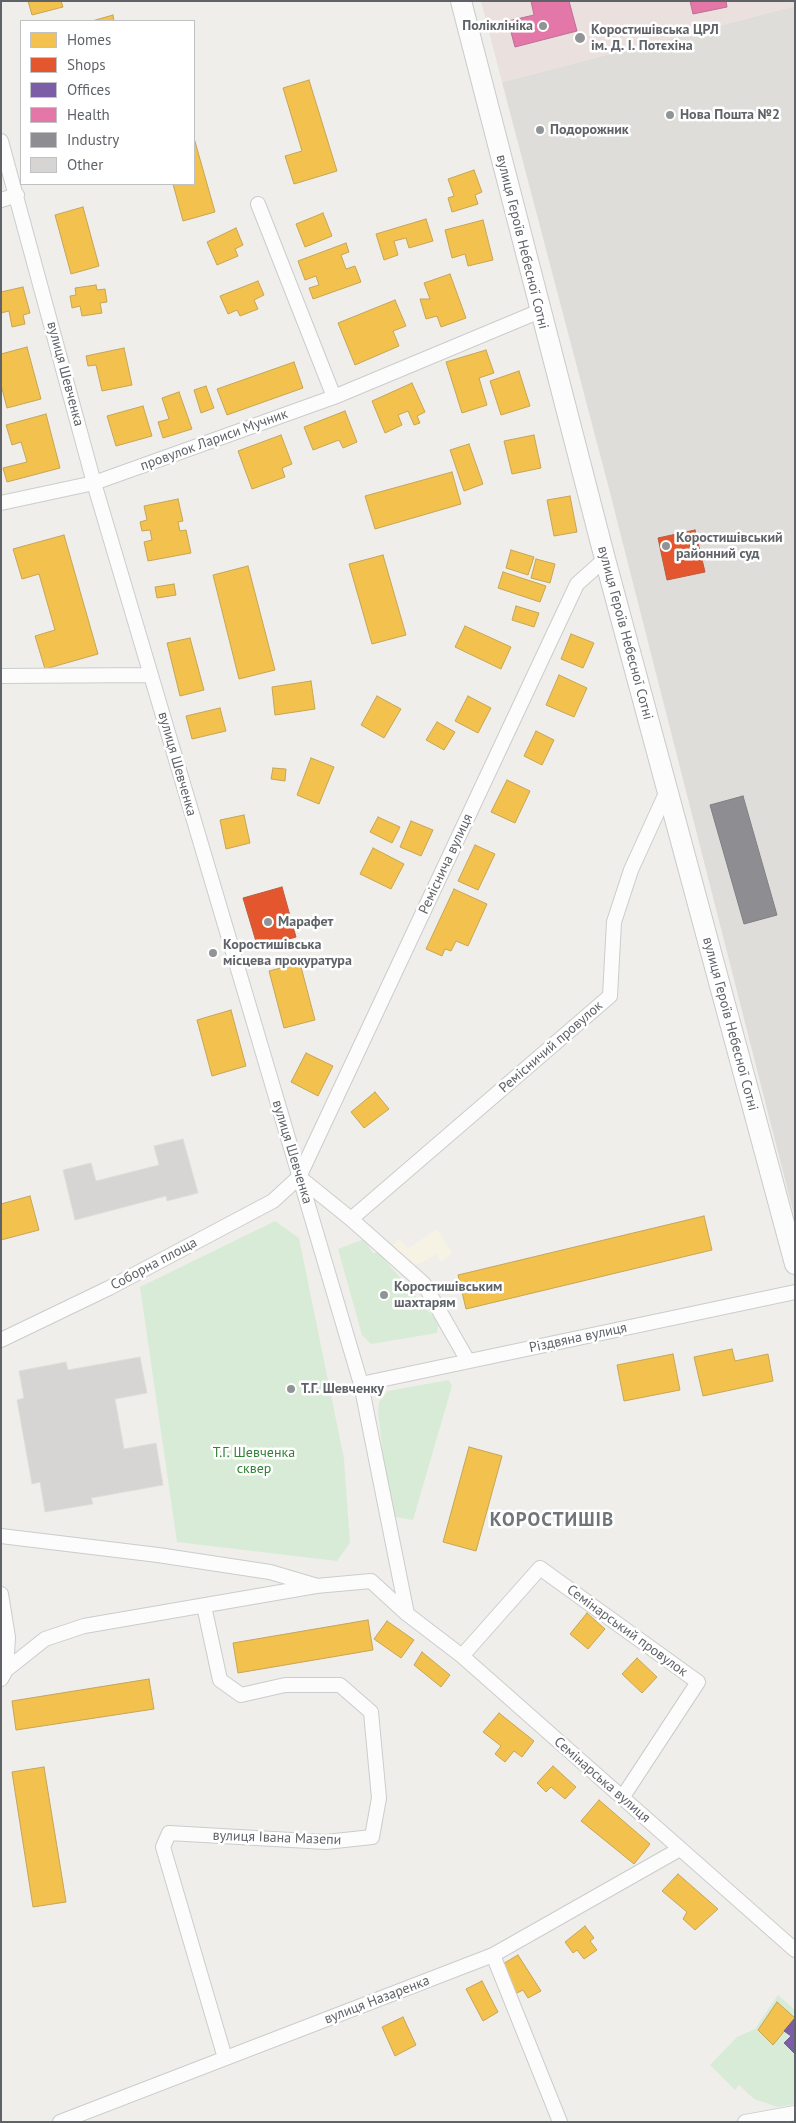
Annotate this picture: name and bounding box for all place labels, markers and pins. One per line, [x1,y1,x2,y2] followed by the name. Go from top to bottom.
[462,18,533,34] place label: Поліклініка
[537,20,549,32] marker: Поліклініка
[591,22,719,54] place label: Коростишівська ЦРЛ ім. Д. І. Потєхіна
[573,31,587,45] marker: Коростишівська ЦРЛ ім. Д. І. Потєхіна
[680,107,780,123] place label: Нова Пошта №2
[664,109,676,121] marker: Нова Пошта №2
[550,122,629,138] place label: Подорожник
[534,124,546,136] marker: Подорожник
[676,530,783,562] place label: Коростишівський районний суд
[660,540,672,552] marker: Коростишівський районний суд
[278,914,333,930] place label: Марафет
[262,916,274,928] marker: Марафет
[223,937,352,970] place label: Коростишівська місцева прокуратура
[207,947,219,959] marker: Коростишівська місцева прокуратура
[394,1279,502,1311] place label: Коростишівським шахтарям
[378,1289,390,1301] marker: Коростишівським шахтарям
[301,1381,384,1397] place label: Т.Г. Шевченку
[285,1383,297,1395] marker: Т.Г. Шевченку

